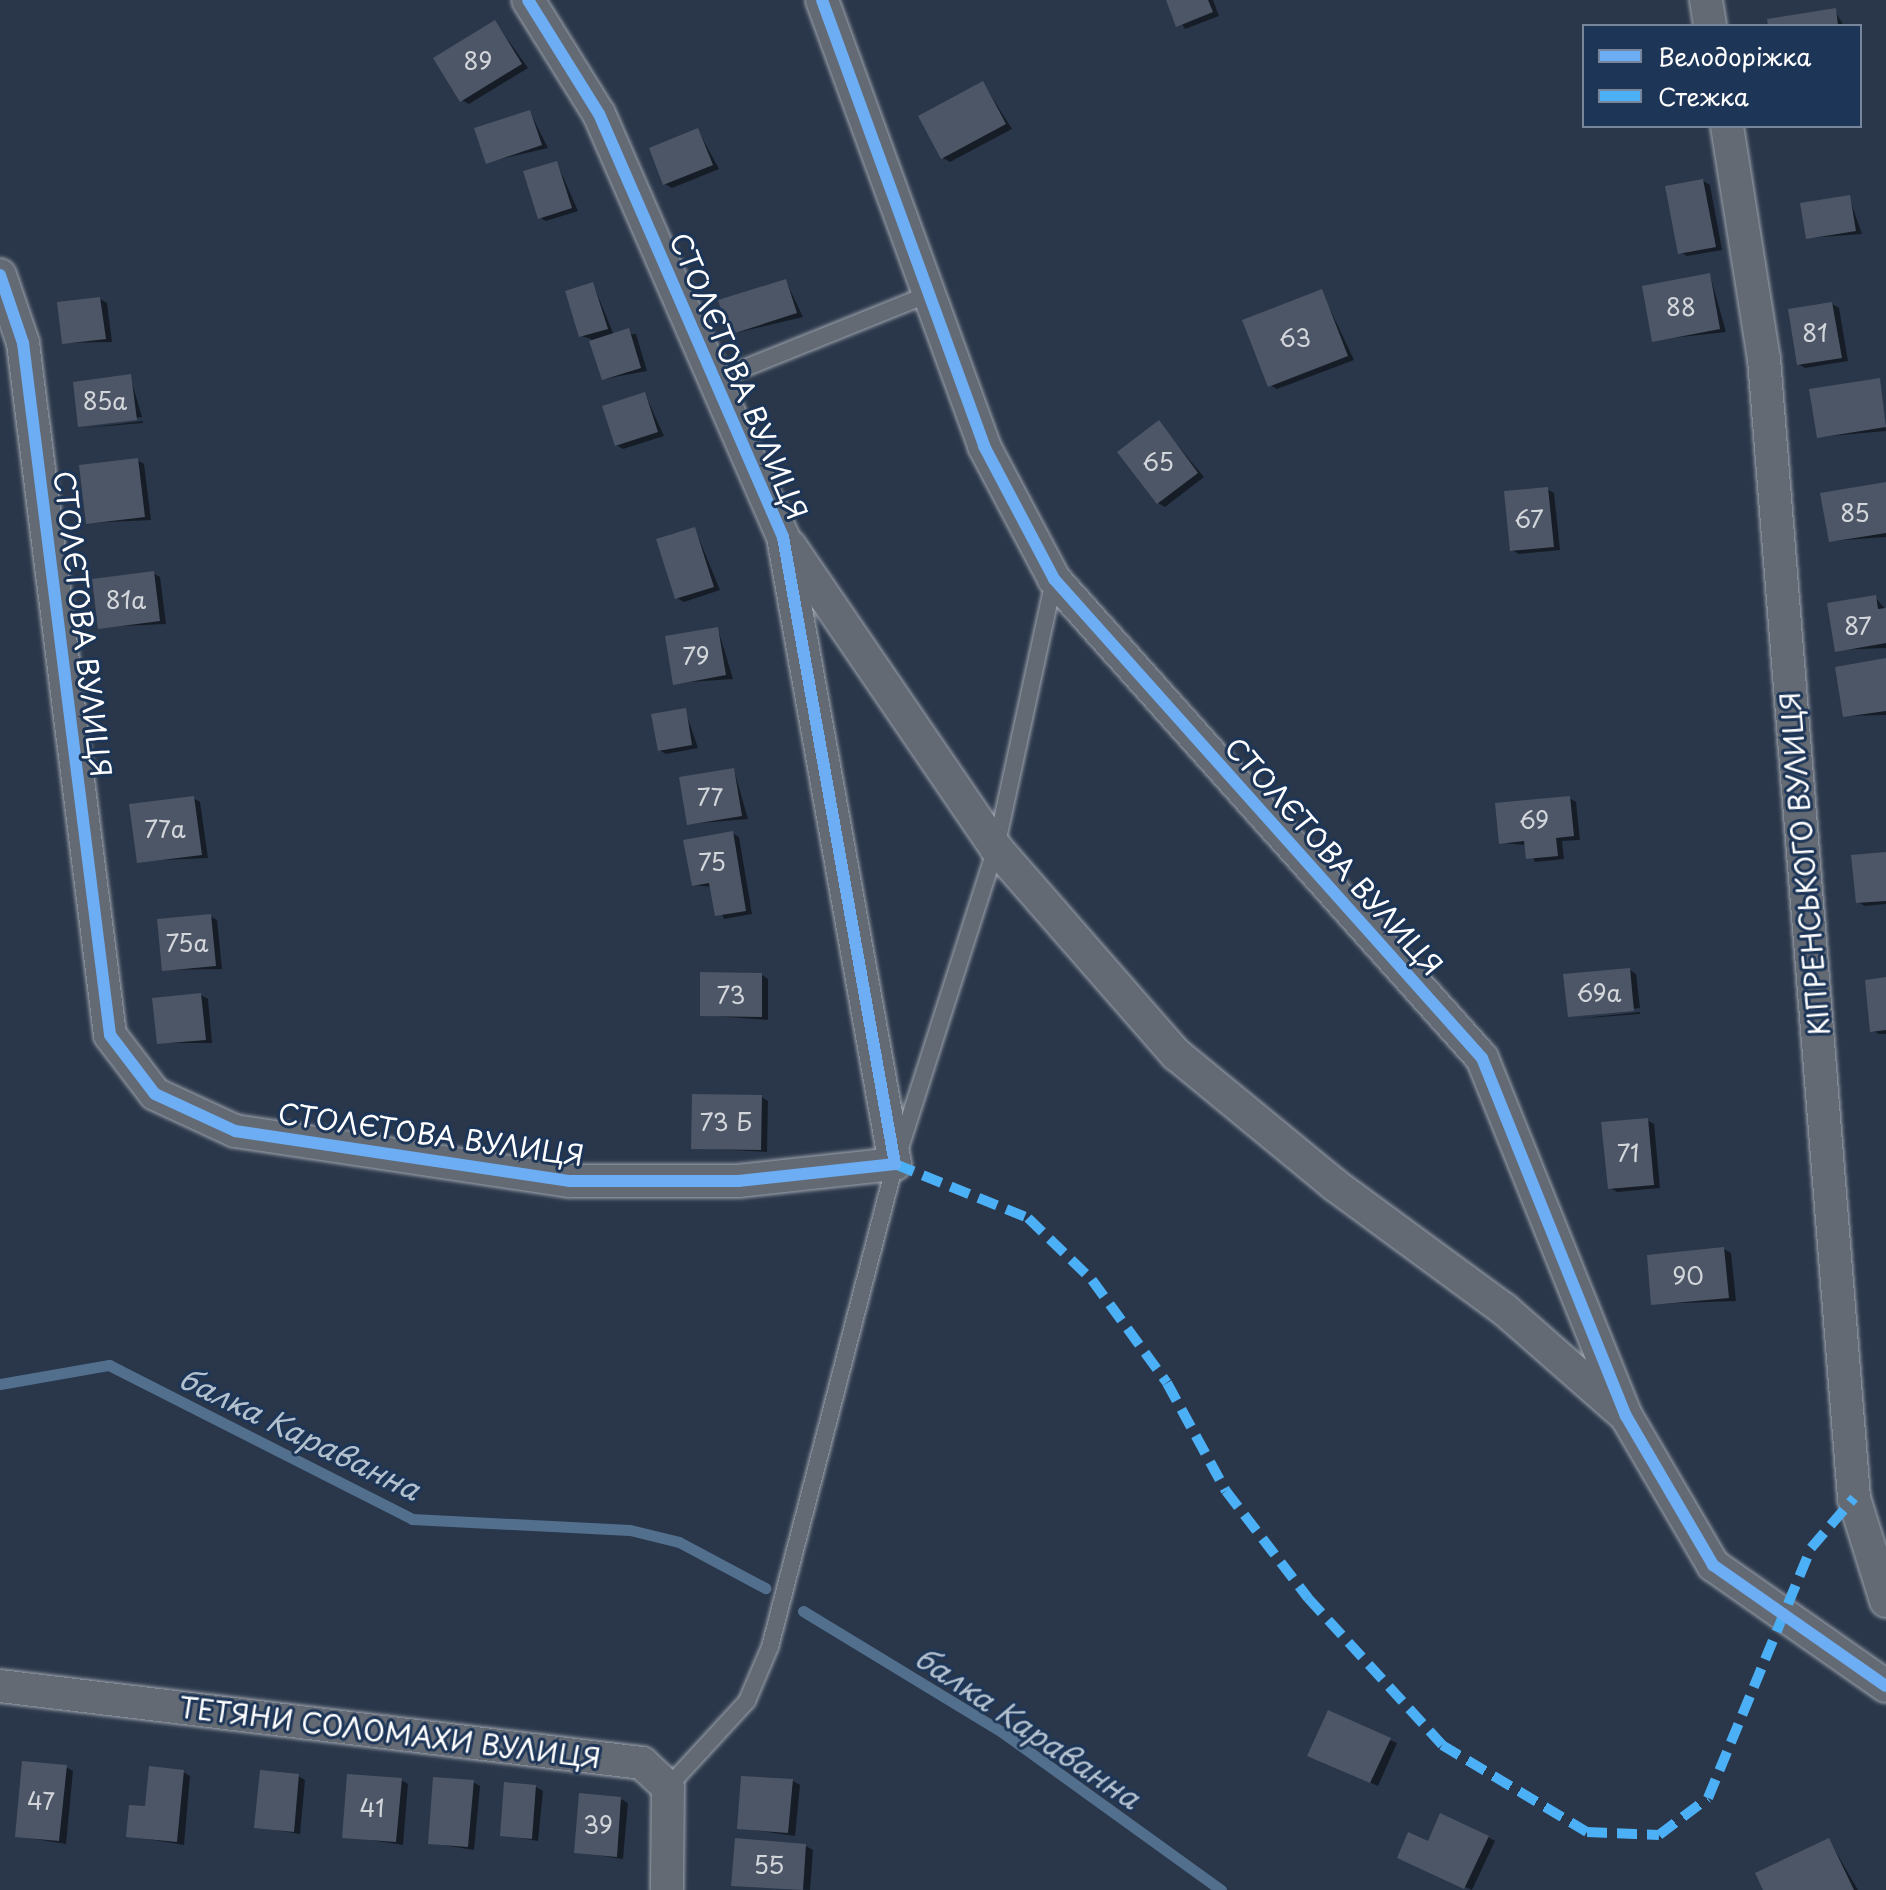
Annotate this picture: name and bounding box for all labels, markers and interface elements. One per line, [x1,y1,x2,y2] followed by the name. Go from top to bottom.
[1582,24,1862,128] legend
[1658,38,1811,74] text: Велодоріжка
[464,47,492,75] house number: 89
[1658,78,1749,114] text: Стежка
[663,227,815,525] street label: СТОЛЄТОВА ВУЛИЦЯ
[1666,293,1696,321] house number: 88
[1802,319,1828,347] house number: 81
[1279,324,1311,352] house number: 63
[83,387,127,415] house number: 85а
[1142,448,1174,476] house number: 65
[48,469,118,779] street label: СТОЛЄТОВА ВУЛИЦЯ
[1840,499,1870,527] house number: 85
[1514,505,1544,533] house number: 67
[106,586,146,614] house number: 81а
[1844,612,1872,640] house number: 87
[682,642,710,670] house number: 79
[1772,689,1836,1039] street label: КІПРЕНСЬКОГО ВУЛИЦЯ
[1218,730,1450,982] street label: СТОЛЄТОВА ВУЛИЦЯ
[697,783,723,811] house number: 77
[1519,806,1549,834] house number: 69
[144,815,186,843] house number: 77а
[698,848,726,876] house number: 75
[166,929,208,957] house number: 75а
[1577,979,1621,1007] house number: 69а
[717,981,745,1009] house number: 73
[276,1096,586,1172] street label: СТОЛЄТОВА ВУЛИЦЯ
[700,1108,752,1136] house number: 73 Б
[1617,1139,1639,1167] house number: 71
[1672,1262,1704,1290] house number: 90
[173,1359,427,1507] water label: балка Караванна
[908,1638,1148,1816] water label: балка Караванна
[176,1689,604,1775] street label: ТЕТЯНИ СОЛОМАХИ ВУЛИЦЯ
[27,1787,55,1815] house number: 47
[359,1794,385,1822] house number: 41
[583,1811,613,1839] house number: 39
[754,1851,784,1879] house number: 55

